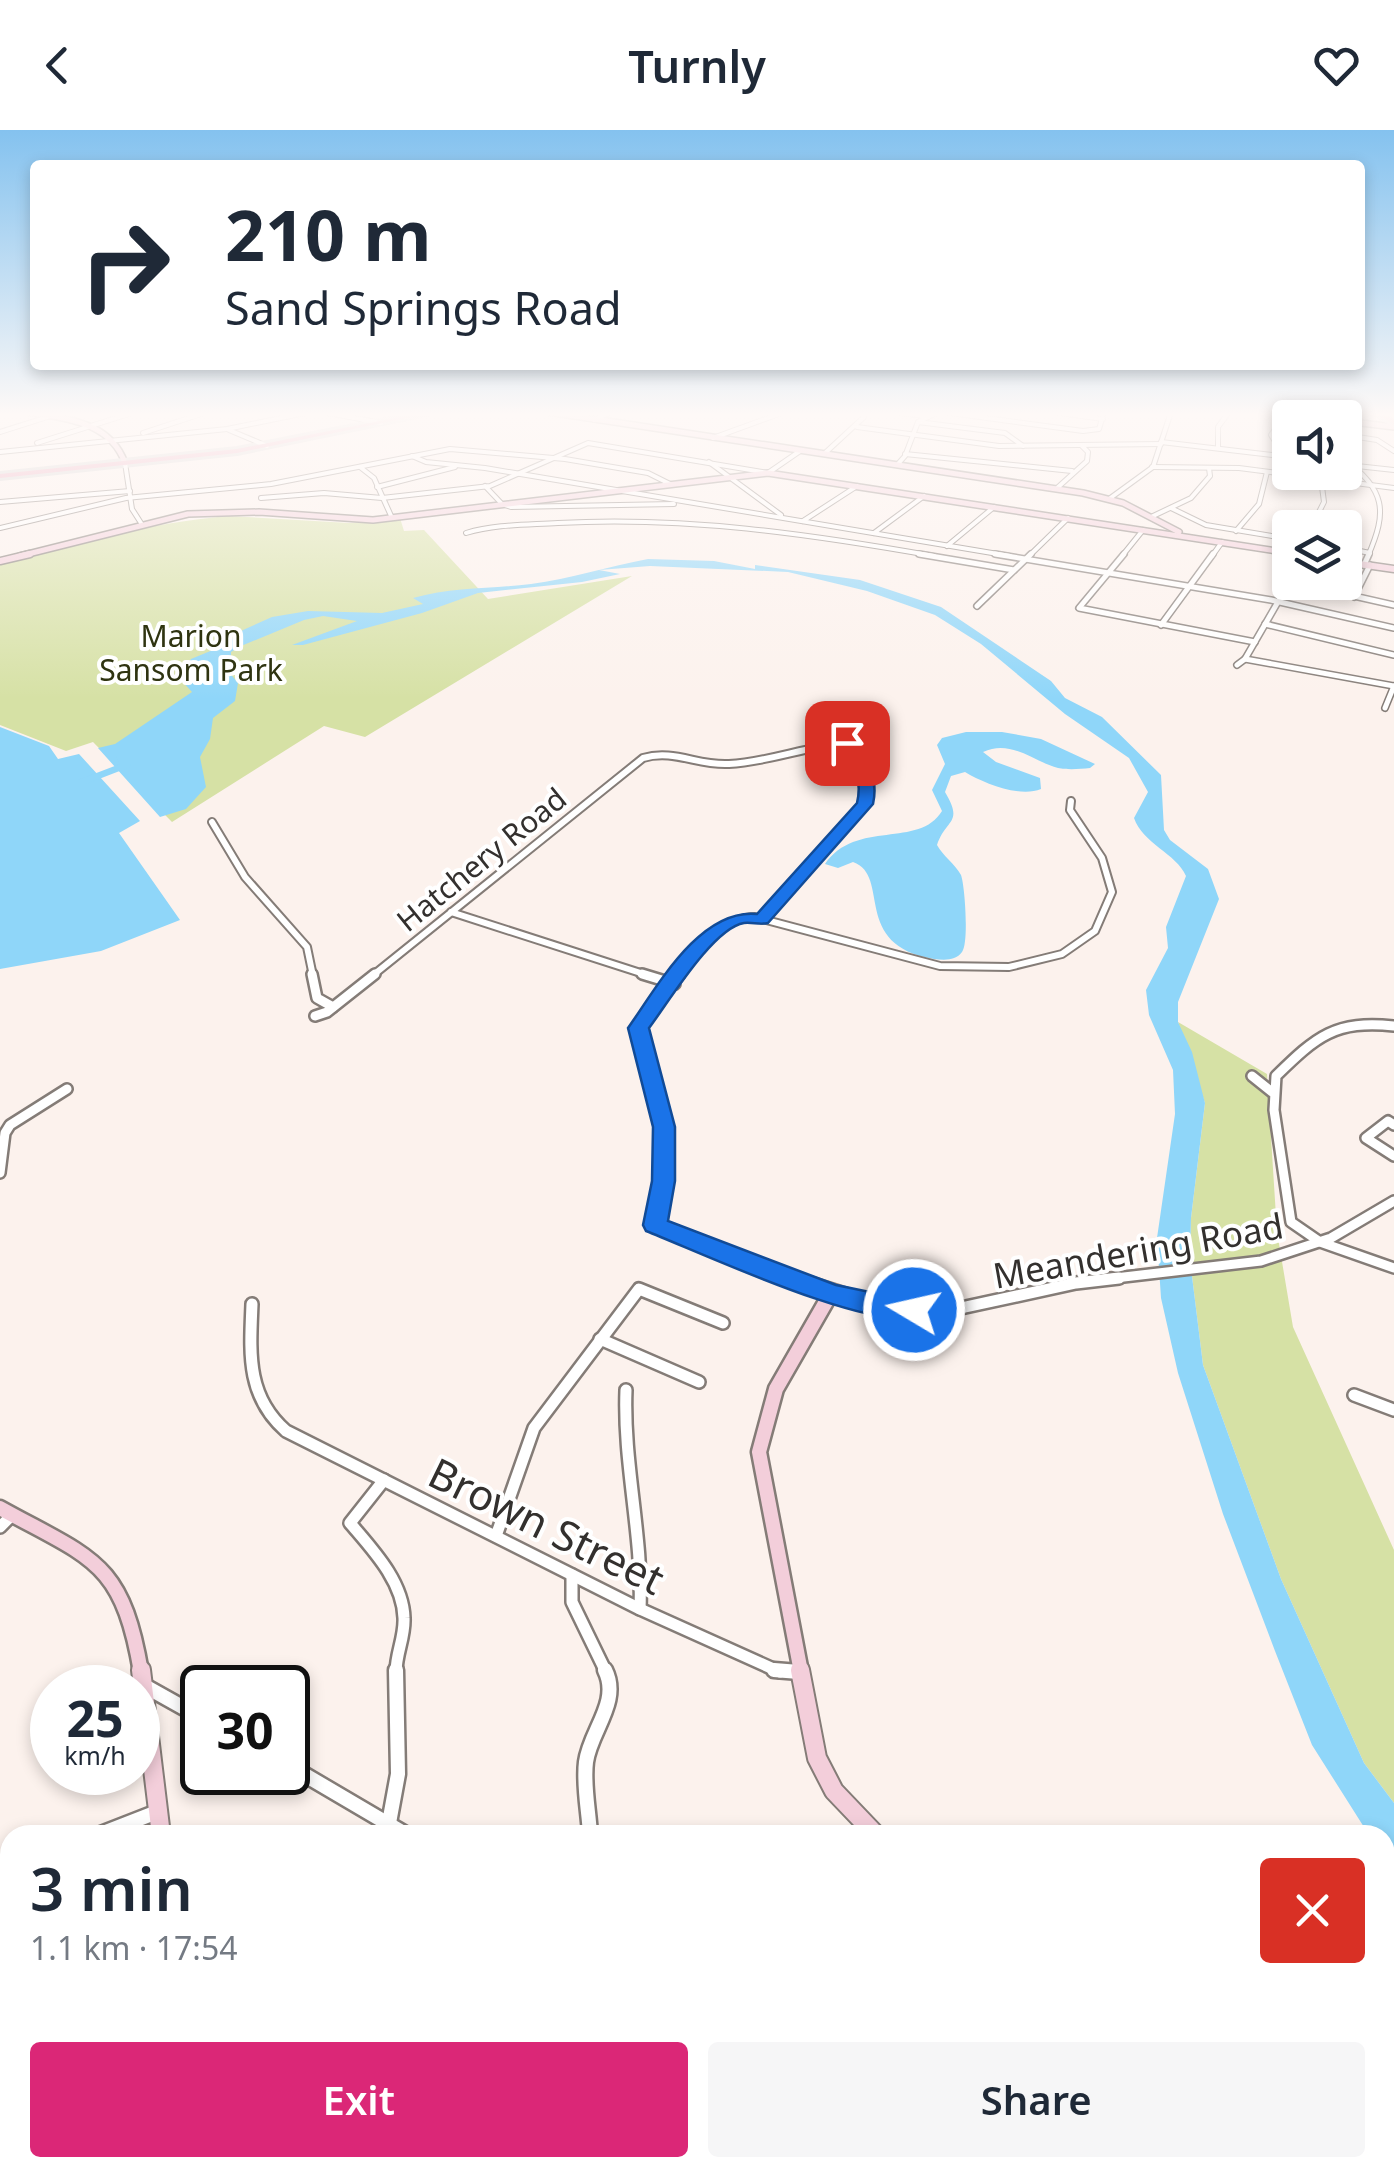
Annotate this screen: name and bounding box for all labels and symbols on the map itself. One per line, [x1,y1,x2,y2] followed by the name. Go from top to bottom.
[99,615,283,690] park label: Marion Sansom Park
[805,701,890,786] pin
[388,778,574,940] street label: Hatchery Road
[989,1201,1287,1299] street label: Meandering Road
[862,1258,966,1362] position arrow
[420,1443,674,1607] street label: Brown Street
[180,1665,310,1795] speed limit sign: 30

